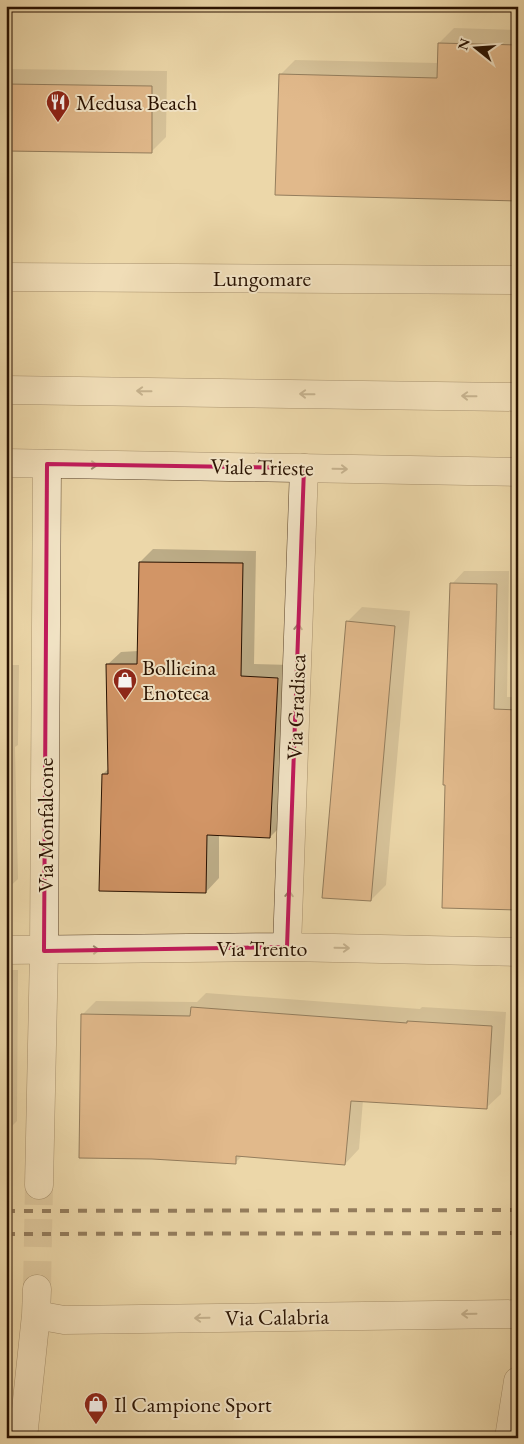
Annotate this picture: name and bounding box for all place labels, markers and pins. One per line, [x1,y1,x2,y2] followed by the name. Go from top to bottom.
[76,88,197,117] place label: Medusa Beach
[45,89,71,123] restaurant icon: Medusa Beach
[142,653,216,707] place label: Bollicina Enoteca
[112,667,138,701] shop icon: Bollicina Enoteca
[114,1390,272,1419] place label: Il Campione Sport
[83,1391,109,1425] shop icon: Il Campione Sport

